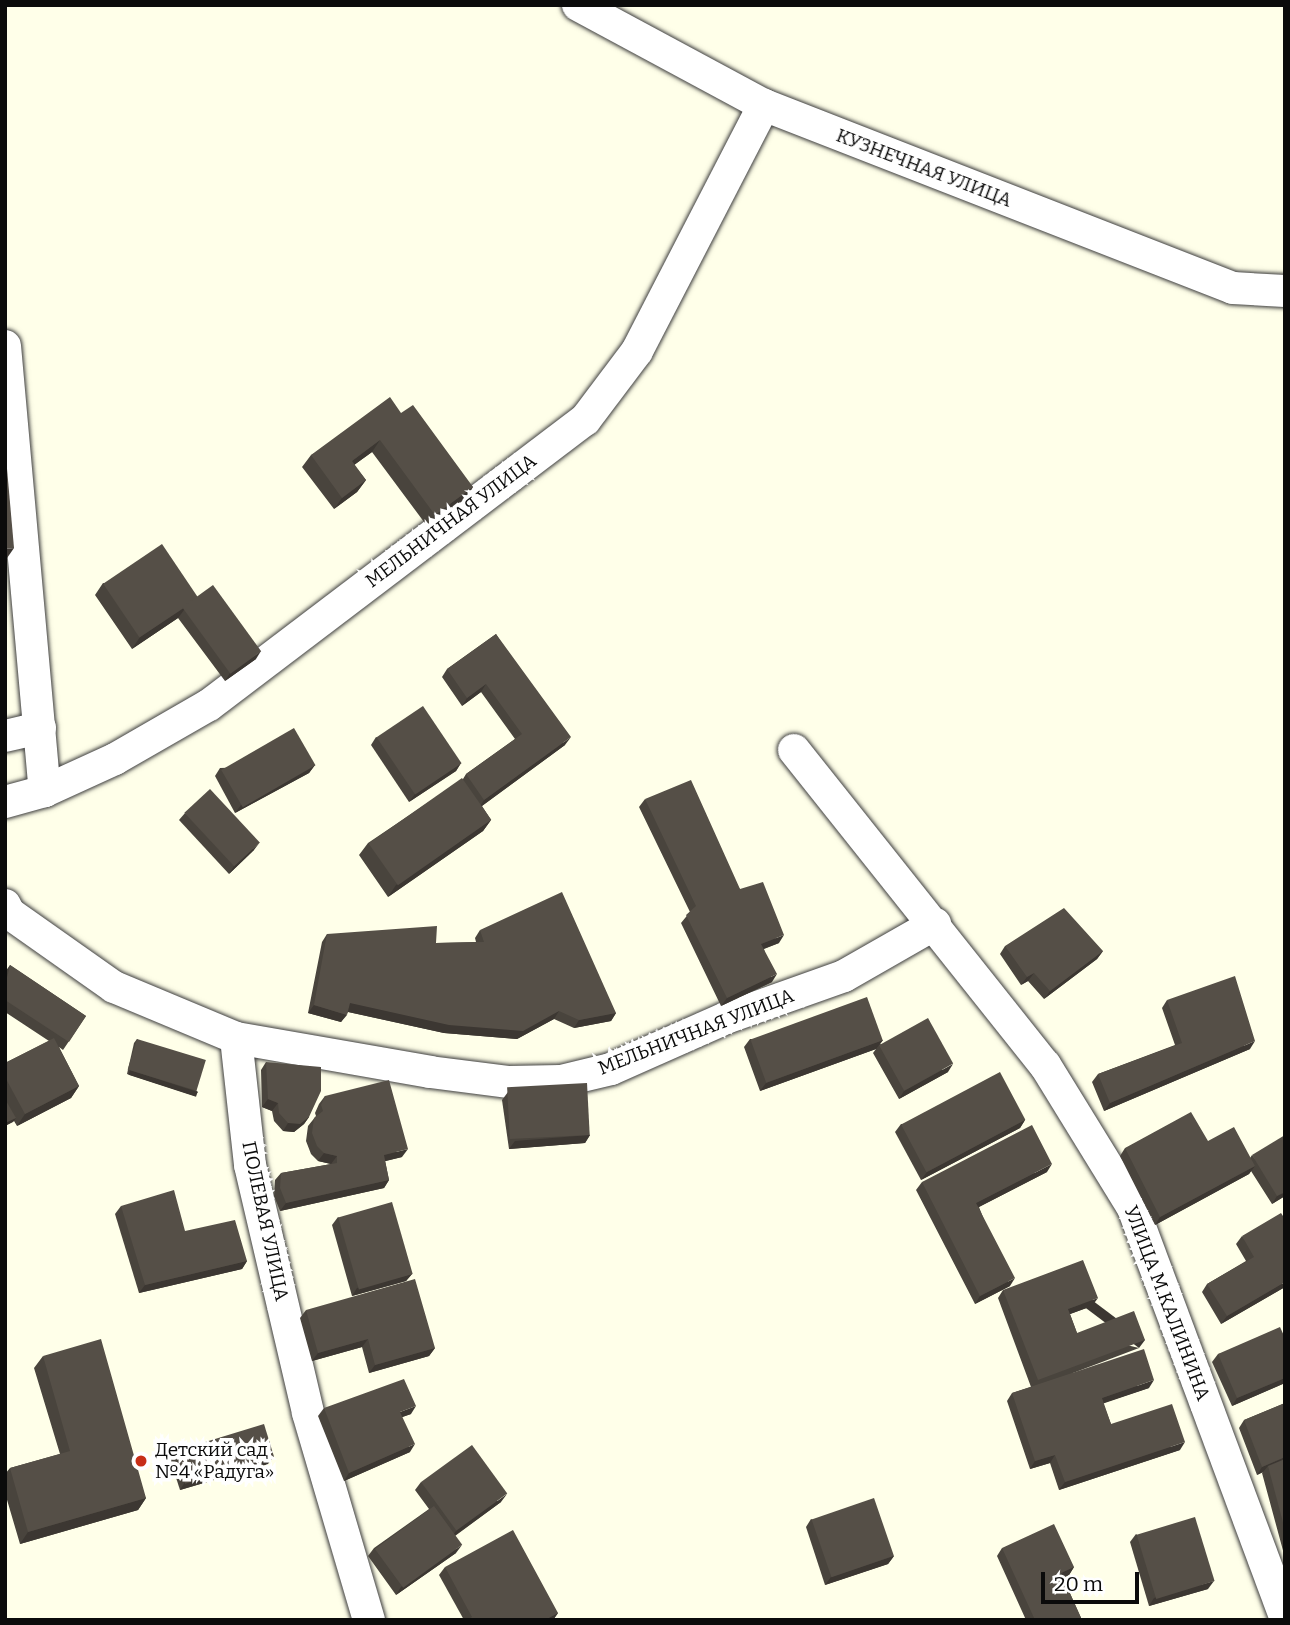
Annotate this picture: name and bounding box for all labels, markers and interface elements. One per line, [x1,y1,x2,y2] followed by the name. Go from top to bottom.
[833,124,1015,212] street label: КУЗНЕЧНАЯ УЛИЦА
[361,449,541,593] street label: МЕЛЬНИЧНАЯ УЛИЦА
[595,984,797,1080] street label: МЕЛЬНИЧНАЯ УЛИЦА
[237,1139,293,1303] street label: ПОЛЕВАЯ УЛИЦА
[1119,1202,1215,1404] street label: УЛИЦА М.КАЛИНИНА
[155,1439,274,1483] place label: Детский сад №4 «Радуга»
[133,1453,149,1469] marker: Детский сад №4 «Радуга»
[1045,1558,1143,1602] scale bar
[1054,1571,1103,1597] text: 20 m

